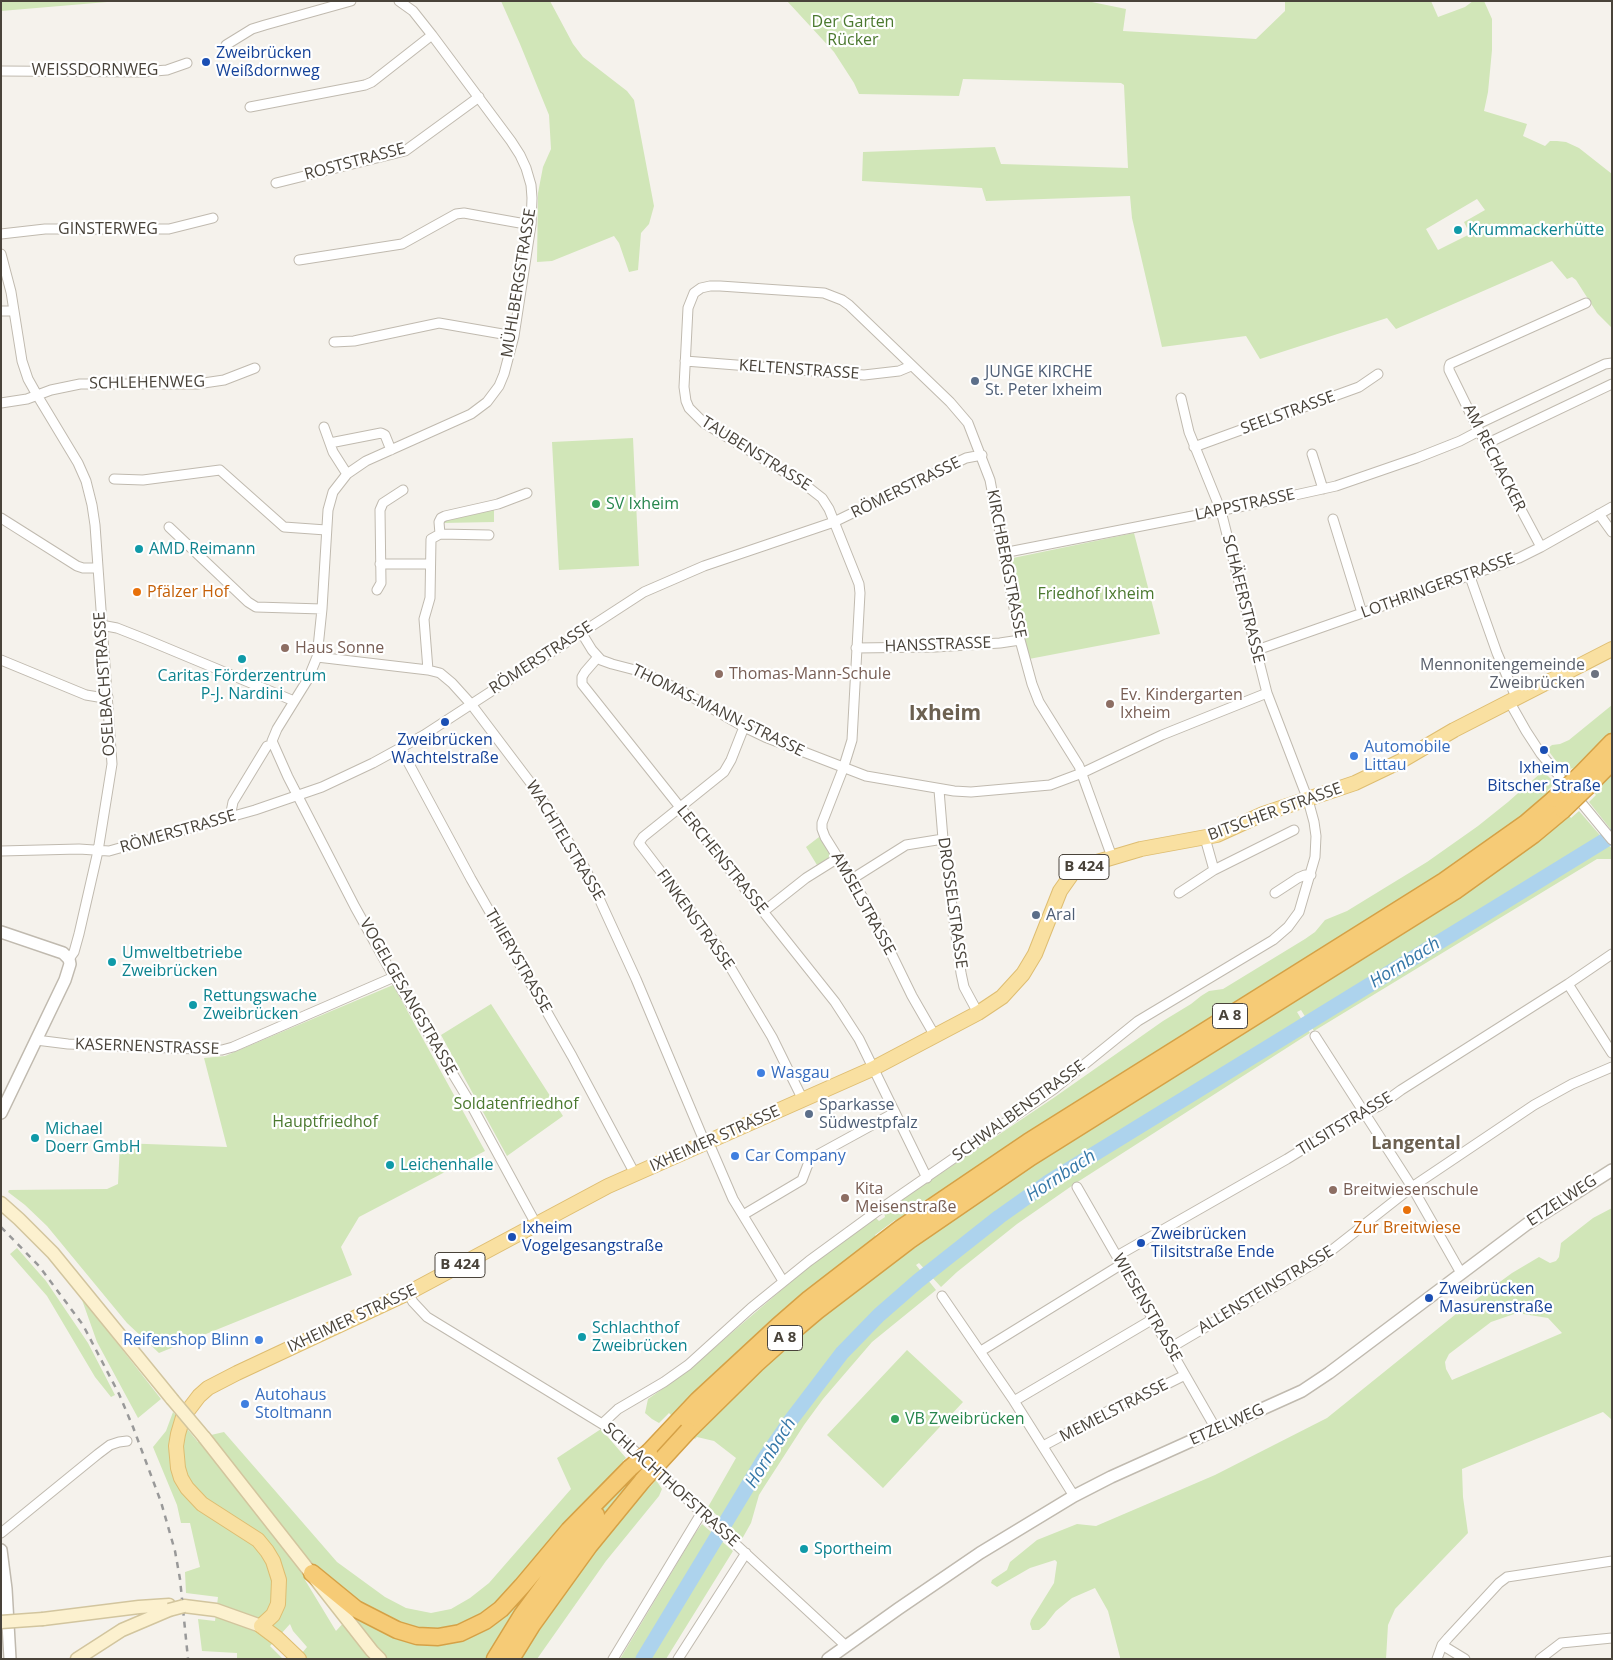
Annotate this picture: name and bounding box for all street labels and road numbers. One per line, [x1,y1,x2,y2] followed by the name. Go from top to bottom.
[32,60,158,80] street label: WEISSDORNWEG
[302,139,408,185] street label: ROSTSTRASSE
[498,207,540,359] street label: MÜHLBERGSTRASSE
[58,219,158,239] street label: GINSTERWEG
[738,356,860,384] street label: KELTENSTRASSE
[89,372,205,394] street label: SCHLEHENWEG
[1238,387,1338,439] street label: SEELSTRASSE
[1459,401,1529,515] street label: AM RECHACKER
[698,413,814,495] street label: TAUBENSTRASSE
[848,453,964,523] street label: RÖMERSTRASSE
[1193,485,1297,525] street label: LAPPSTRASSE
[982,488,1030,640] street label: KIRCHBERGSTRASSE
[1218,533,1268,665] street label: SCHÄFERSTRASSE
[1359,549,1517,623] street label: LOTHRINGERSTRASSE
[90,611,120,757] street label: OSELBACHSTRASSE
[486,617,596,699] street label: RÖMERSTRASSE
[884,634,992,656] street label: HANSSTRASSE
[629,661,807,761] street label: THOMAS-MANN-STRASSE
[522,777,608,905] street label: WACHTELSTRASSE
[1205,779,1345,845] street label: BITSCHER STRASSE
[672,802,772,918] street label: LERCHENSTRASSE
[118,806,238,858] street label: RÖMERSTRASSE
[933,836,971,970] street label: DROSSELSTRASSE
[827,849,899,959] street label: AMSELSTRASSE
[1059,854,1109,880] road number: B 424
[652,866,738,974] street label: FINKENSTRASSE
[480,906,556,1016] street label: THIERYSTRASSE
[355,915,461,1079] street label: VOGELGESANGSTRASSE
[1212,1004,1248,1028] road number: A 8
[74,1035,220,1059] street label: KASERNENSTRASSE
[949,1056,1089,1166] street label: SCHWALBENSTRASSE
[1294,1088,1396,1160] street label: TILSITSTRASSE
[647,1102,783,1176] street label: IXHEIMER STRASSE
[1523,1171,1601,1231] street label: ETZELWEG
[1195,1242,1337,1338] street label: ALLENSTEINSTRASSE
[1108,1250,1186,1366] street label: WIESENSTRASSE
[435,1252,485,1278] road number: B 424
[284,1281,420,1357] street label: IXHEIMER STRASSE
[768,1326,802,1350] road number: A 8
[1057,1375,1171,1447] street label: MEMELSTRASSE
[1187,1400,1267,1450] street label: ETZELWEG
[599,1419,743,1551] street label: SCHLACHTHOFSTRASSE

